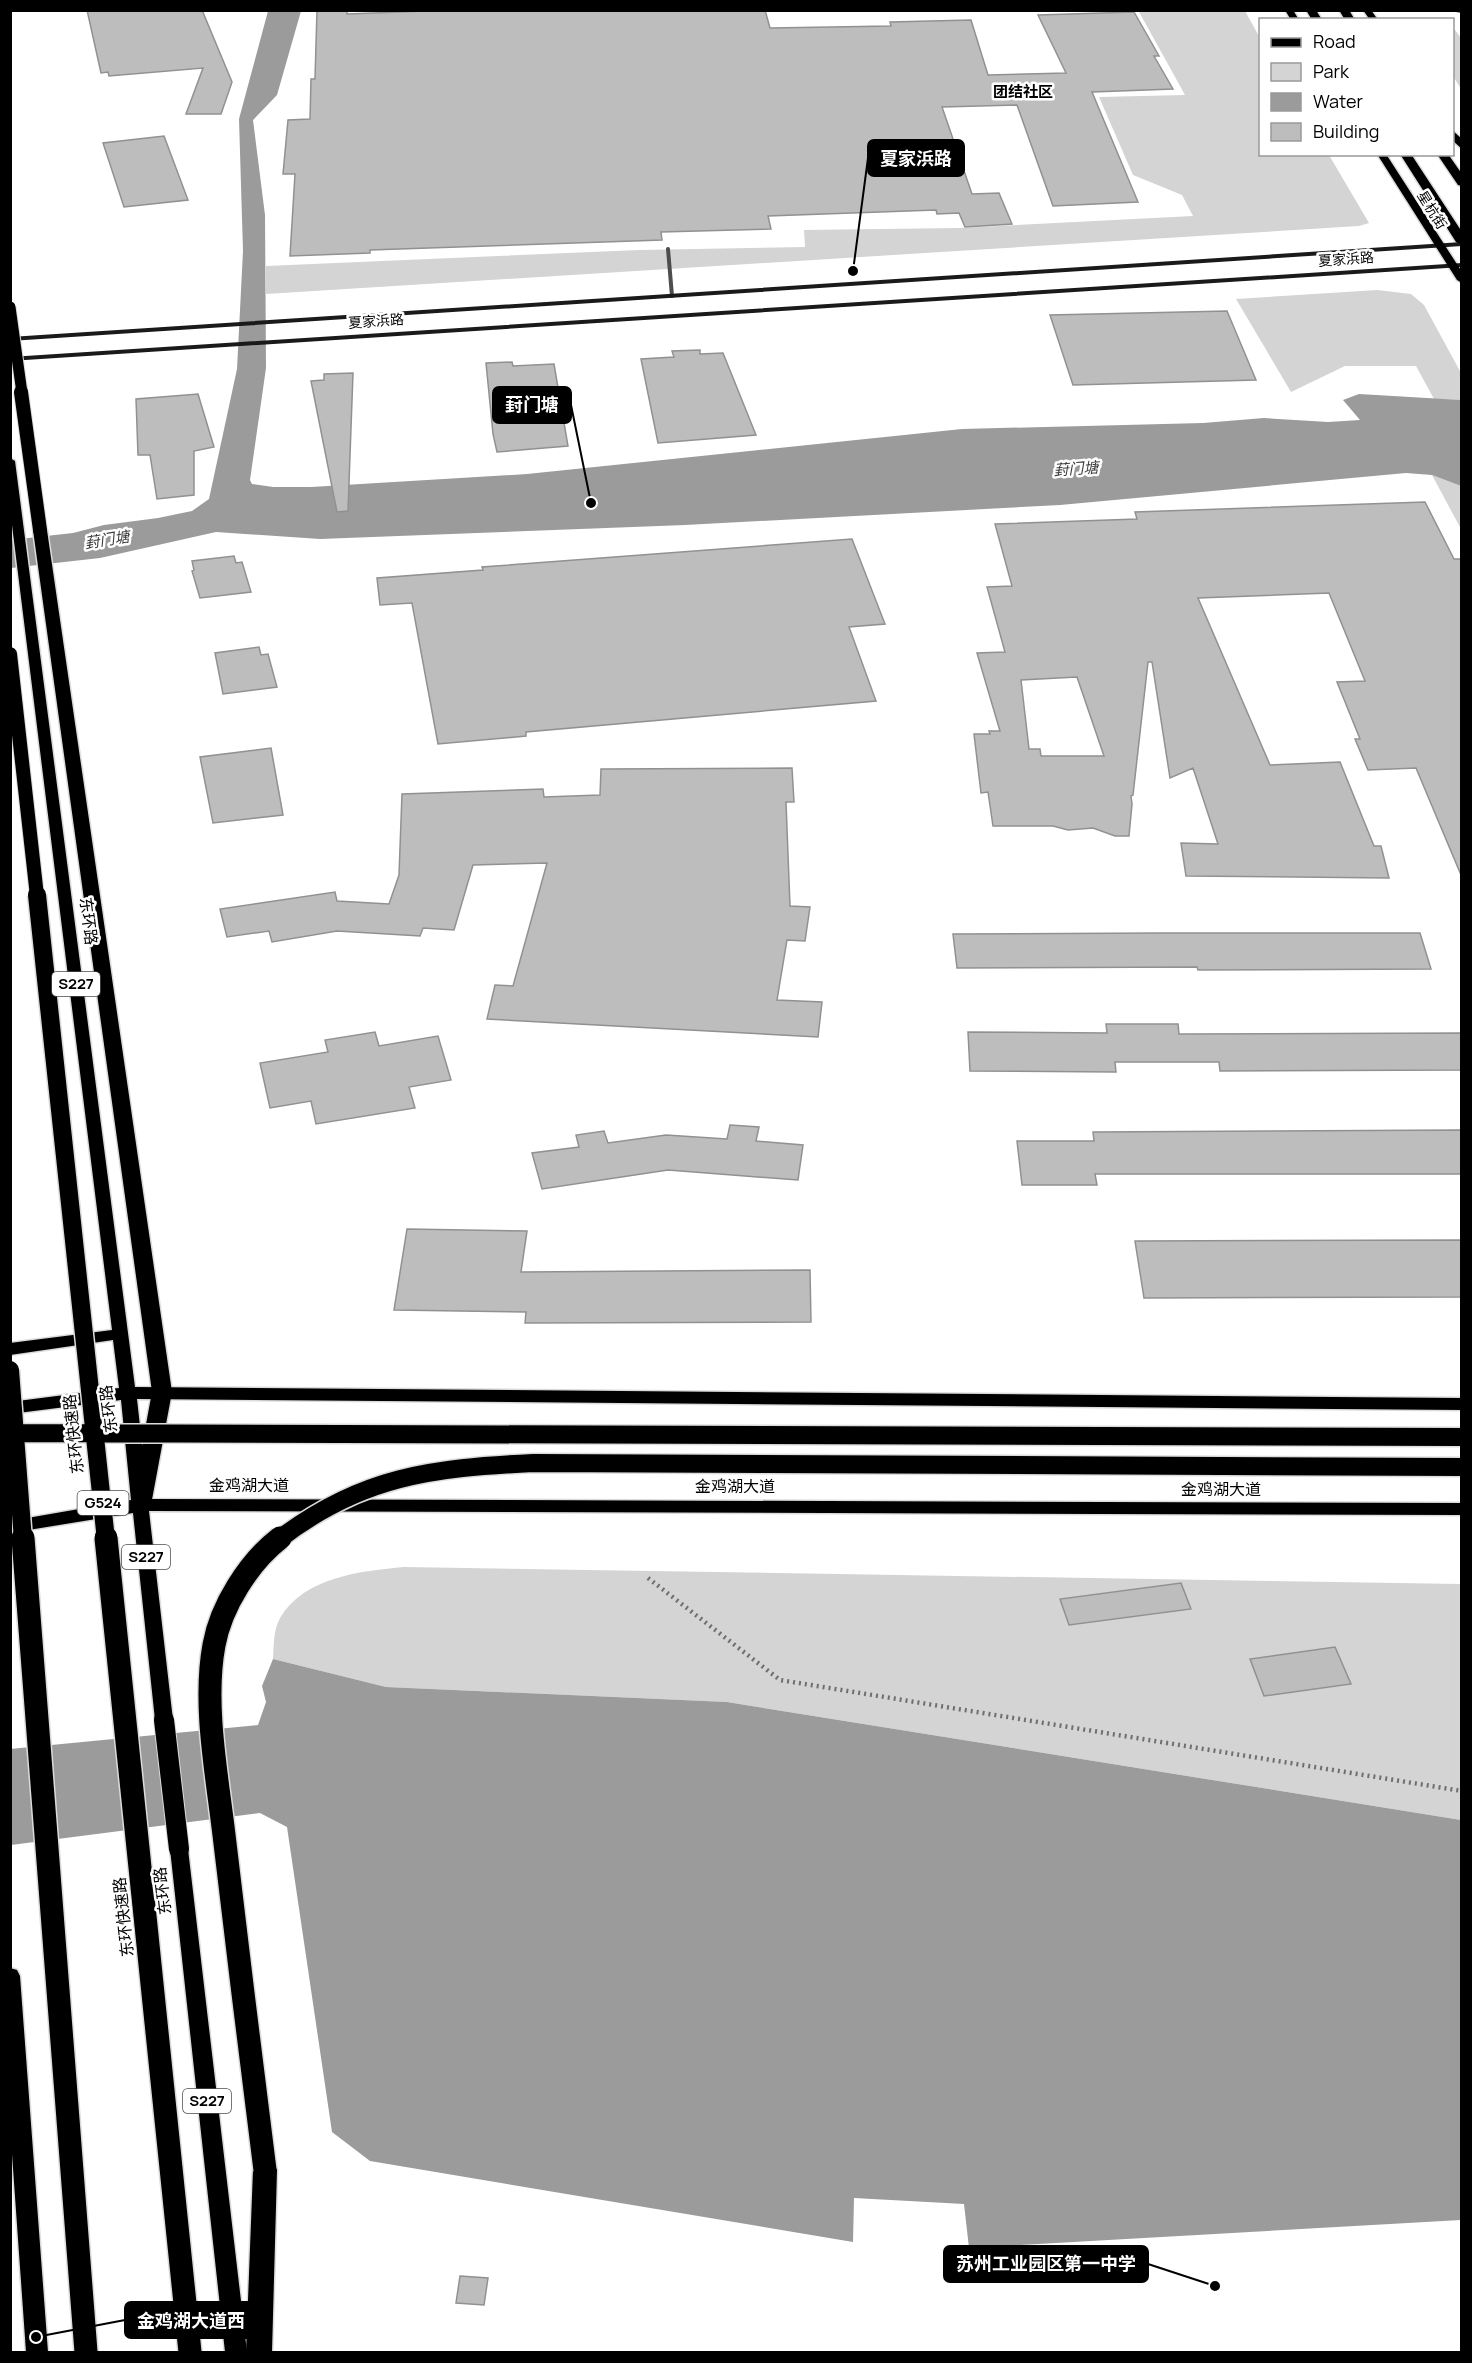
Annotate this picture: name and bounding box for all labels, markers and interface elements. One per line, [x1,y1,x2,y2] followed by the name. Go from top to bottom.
[1259,18,1454,156] legend
[1313,29,1356,53] text: Road
[1313,59,1350,83] text: Park
[993,81,1053,102] district label: 团结社区
[1313,89,1363,113] text: Water
[1313,119,1379,143] text: Building
[868,140,964,176] callout: 夏家浜路
[880,146,952,170] text: 夏家浜路
[1413,187,1452,233] street label: 星杭街
[1317,247,1375,270] street label: 夏家浜路
[347,309,405,332] street label: 夏家浜路
[493,387,571,423] callout: 葑门塘
[505,392,559,416] text: 葑门塘
[1053,456,1102,481] water label: 葑门塘
[83,525,134,553] water label: 葑门塘
[75,896,103,946] street label: 东环路
[52,972,100,996] road number: S227
[94,1384,122,1434] street label: 东环路
[58,1393,88,1475] street label: 东环快速路
[209,1474,289,1496] street label: 金鸡湖大道
[695,1475,775,1497] street label: 金鸡湖大道
[1181,1478,1261,1500] street label: 金鸡湖大道
[78,1491,128,1515] road number: G524
[122,1545,170,1569] road number: S227
[148,1866,176,1916] street label: 东环路
[108,1876,138,1958] street label: 东环快速路
[183,2089,231,2113] road number: S227
[944,2246,1148,2282] callout: 苏州工业园区第一中学
[956,2251,1136,2275] text: 苏州工业园区第一中学
[125,2302,257,2338] callout: 金鸡湖大道西
[137,2308,245,2332] text: 金鸡湖大道西

